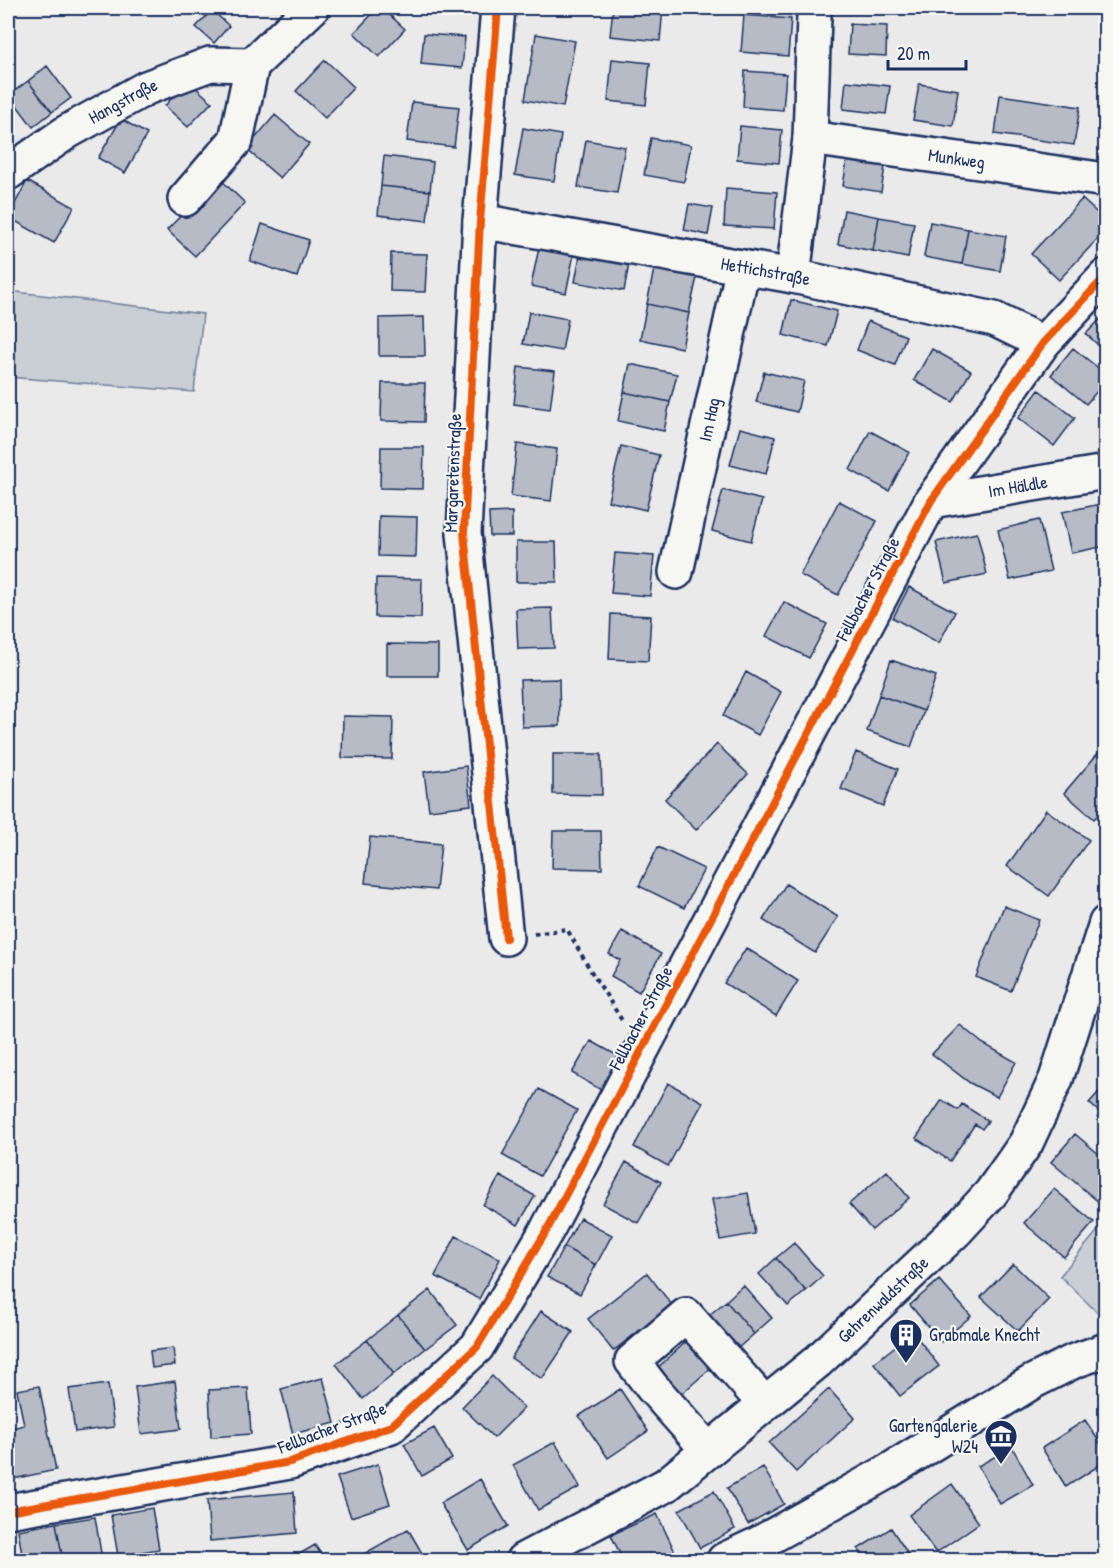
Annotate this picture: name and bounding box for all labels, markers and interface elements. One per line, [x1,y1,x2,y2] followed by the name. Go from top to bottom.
[888,33,966,71] scale bar
[897,41,930,66] text: 20 m
[84,72,161,130] street label: Hangstraße
[927,142,987,175] street label: Munkweg
[719,251,813,291] street label: Hettichstraße
[692,395,726,444] street label: Im Hag
[438,413,467,533] street label: Margaretenstraße
[986,469,1049,503] street label: Im Häldle
[829,533,905,646] street label: Fellbacher Straße
[602,962,678,1075] street label: Fellbacher Straße
[832,1250,934,1348] street label: Gehrenwaldstraße
[888,1317,924,1364] building icon: Grabmale Knecht
[929,1322,1041,1347] place label: Grabmale Knecht
[273,1395,390,1460] street label: Fellbacher Straße
[889,1413,978,1459] place label: Gartengalerie W24
[983,1418,1019,1465] museum icon: Gartengalerie W24

